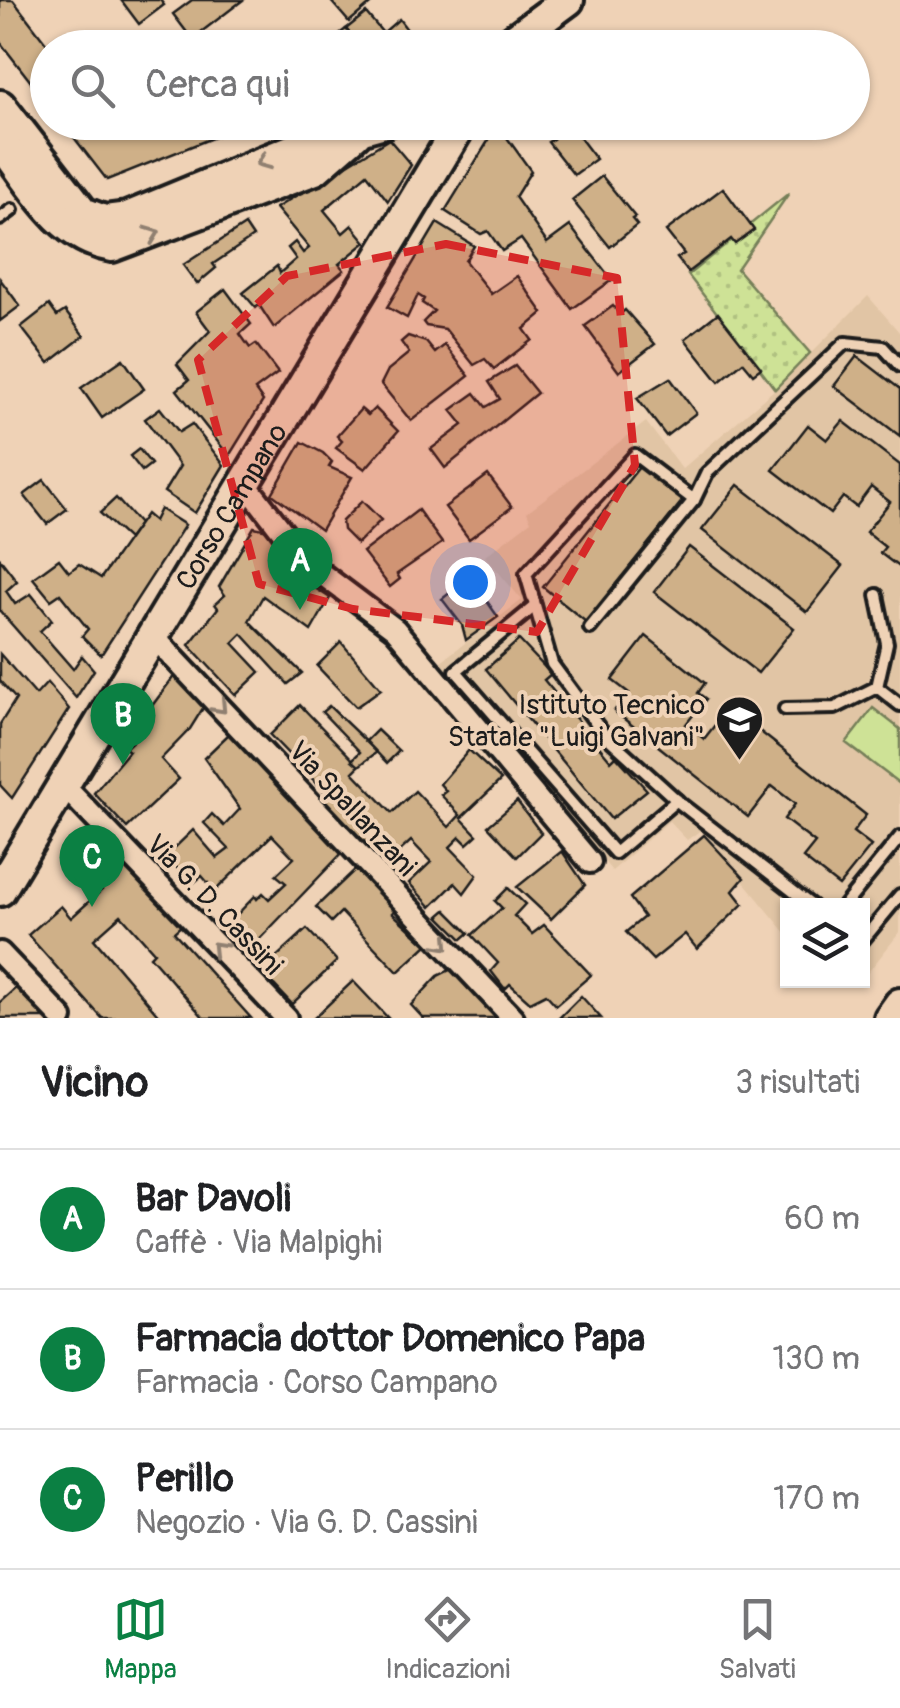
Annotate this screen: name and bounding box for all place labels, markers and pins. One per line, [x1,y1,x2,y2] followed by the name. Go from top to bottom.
[268,528,332,610] pin: A
[90,682,156,765] pin: B
[448,688,705,755] place label: Istituto Tecnico Statale "Luigi Galvani"
[714,694,766,762] school or university icon: Istituto Tecnico Statale "Luigi Galvani"
[59,824,124,907] pin: C

